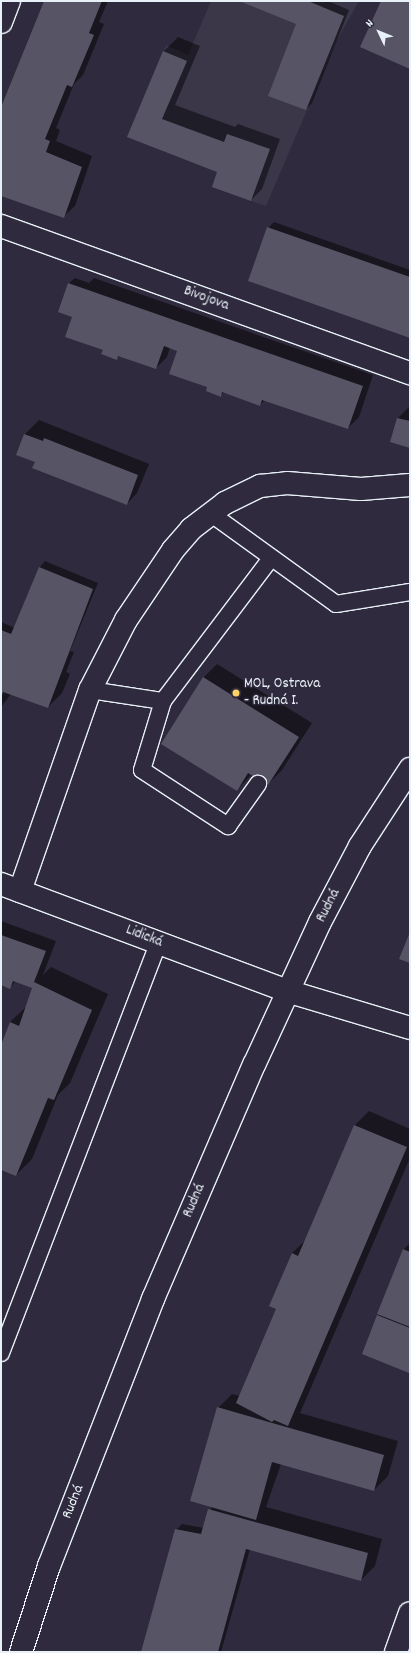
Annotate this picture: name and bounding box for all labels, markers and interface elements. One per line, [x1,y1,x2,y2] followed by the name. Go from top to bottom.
[359,12,399,52] north arrow
[363,16,378,31] text: N
[181,283,231,315] street label: Bivojova
[244,675,320,710] place label: MOL, Ostrava - Rudná I.
[231,688,241,698] marker: MOL, Ostrava - Rudná I.
[313,886,345,926] street label: Rudná
[123,922,165,952] street label: Lidická
[180,1181,210,1221] street label: Rudná
[59,1482,89,1522] street label: Rudná

